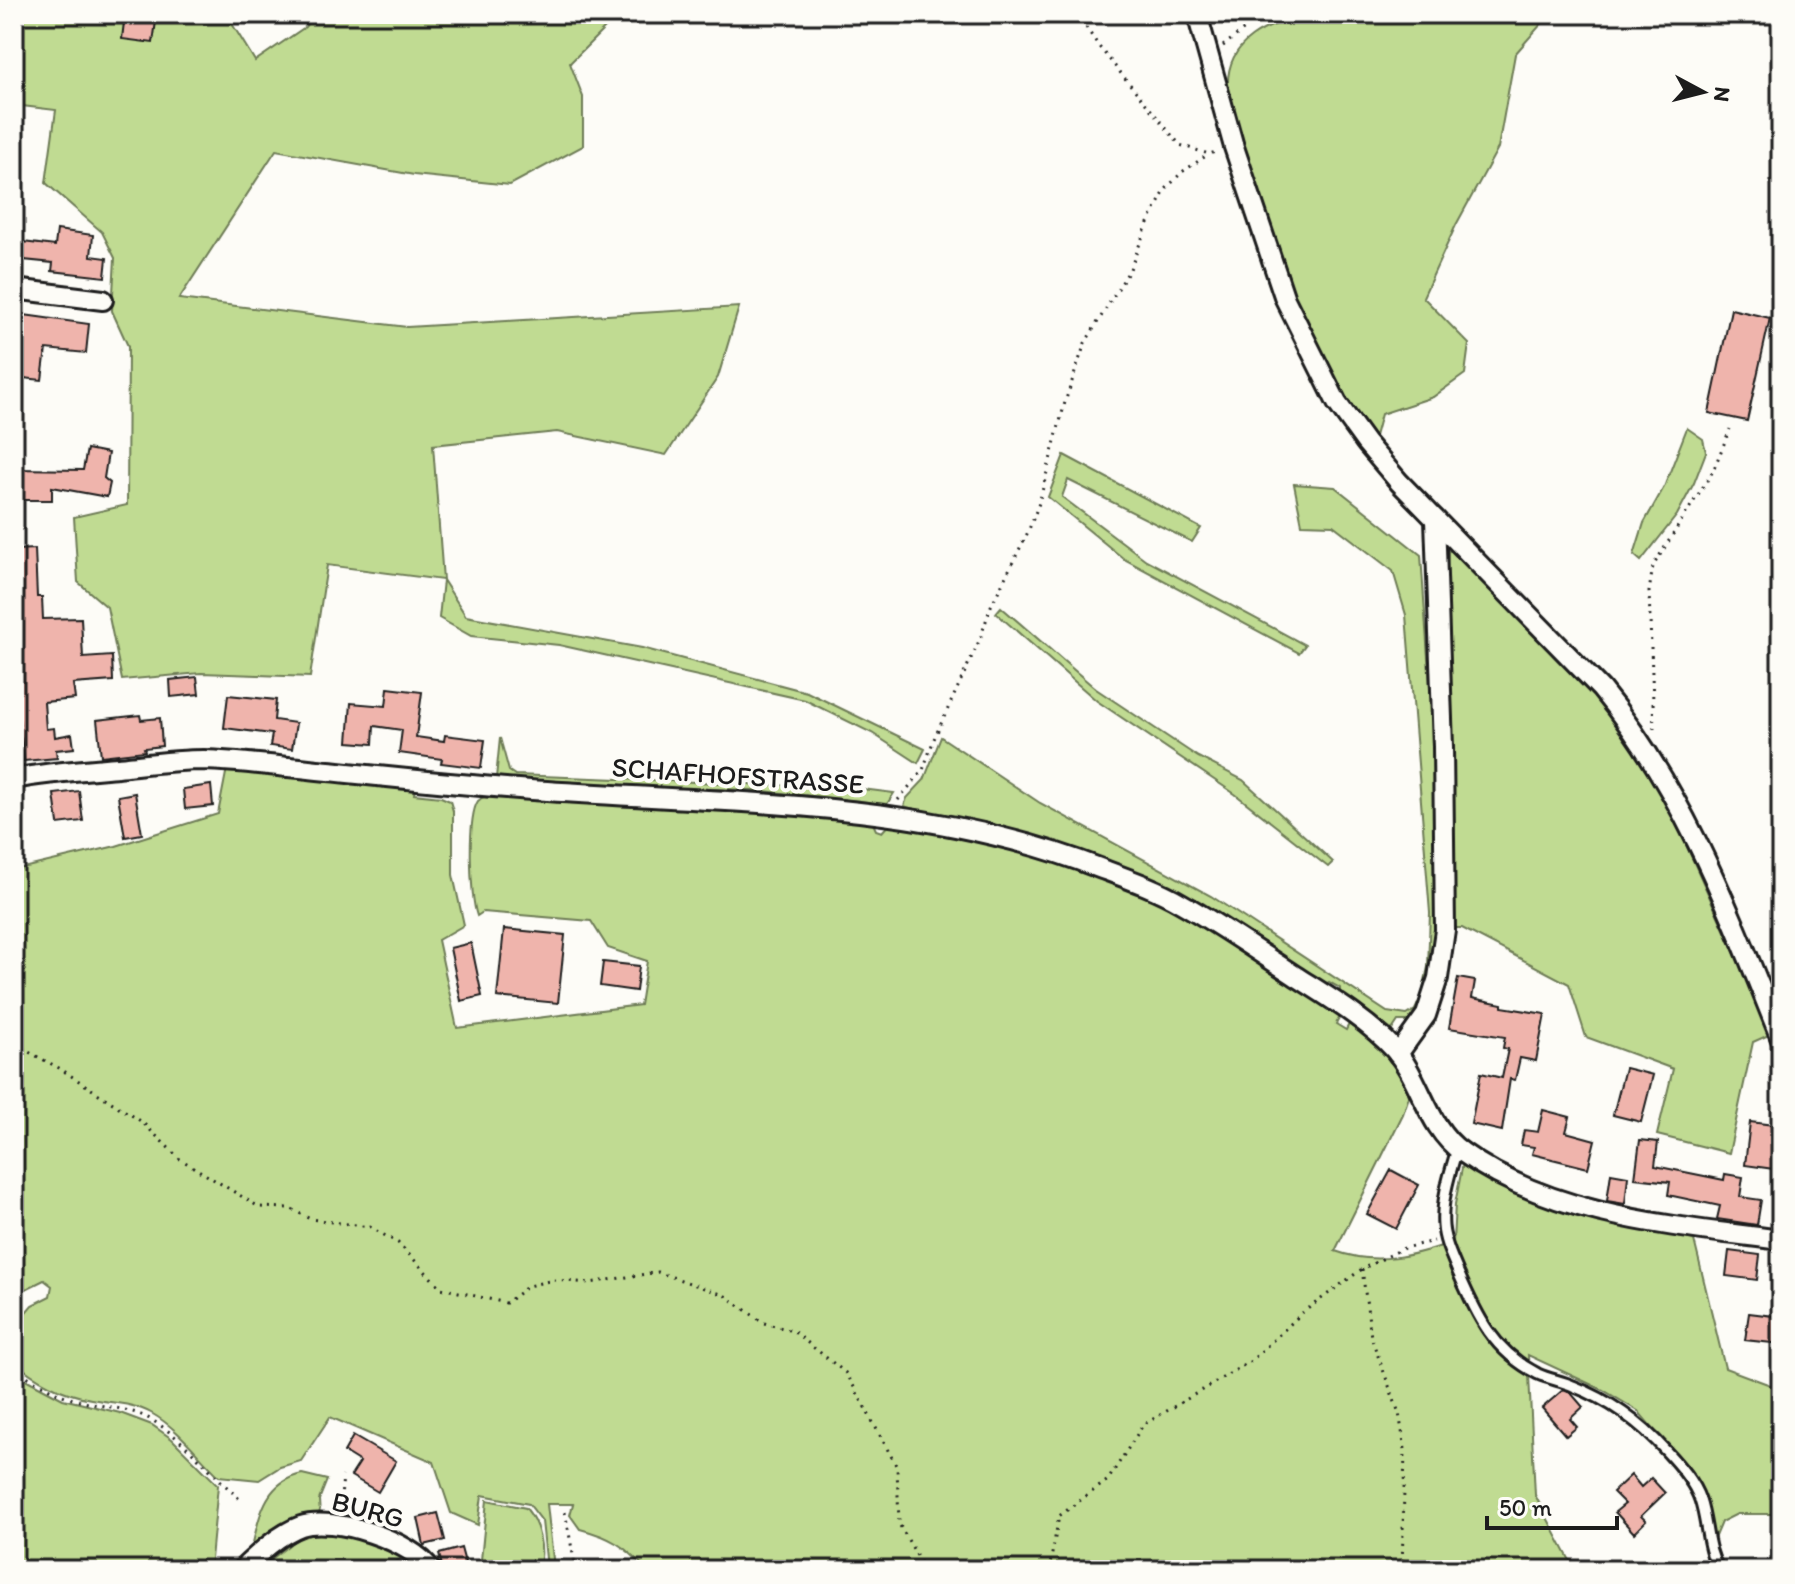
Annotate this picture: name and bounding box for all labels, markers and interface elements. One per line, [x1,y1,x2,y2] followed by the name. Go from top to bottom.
[1663,52,1743,132] north arrow
[1708,85,1737,103] text: N
[611,749,865,801] street label: SCHAFHOFSTRASSE
[1487,1480,1617,1530] scale bar
[328,1483,408,1535] street label: BURG
[1499,1493,1552,1522] text: 50 m

